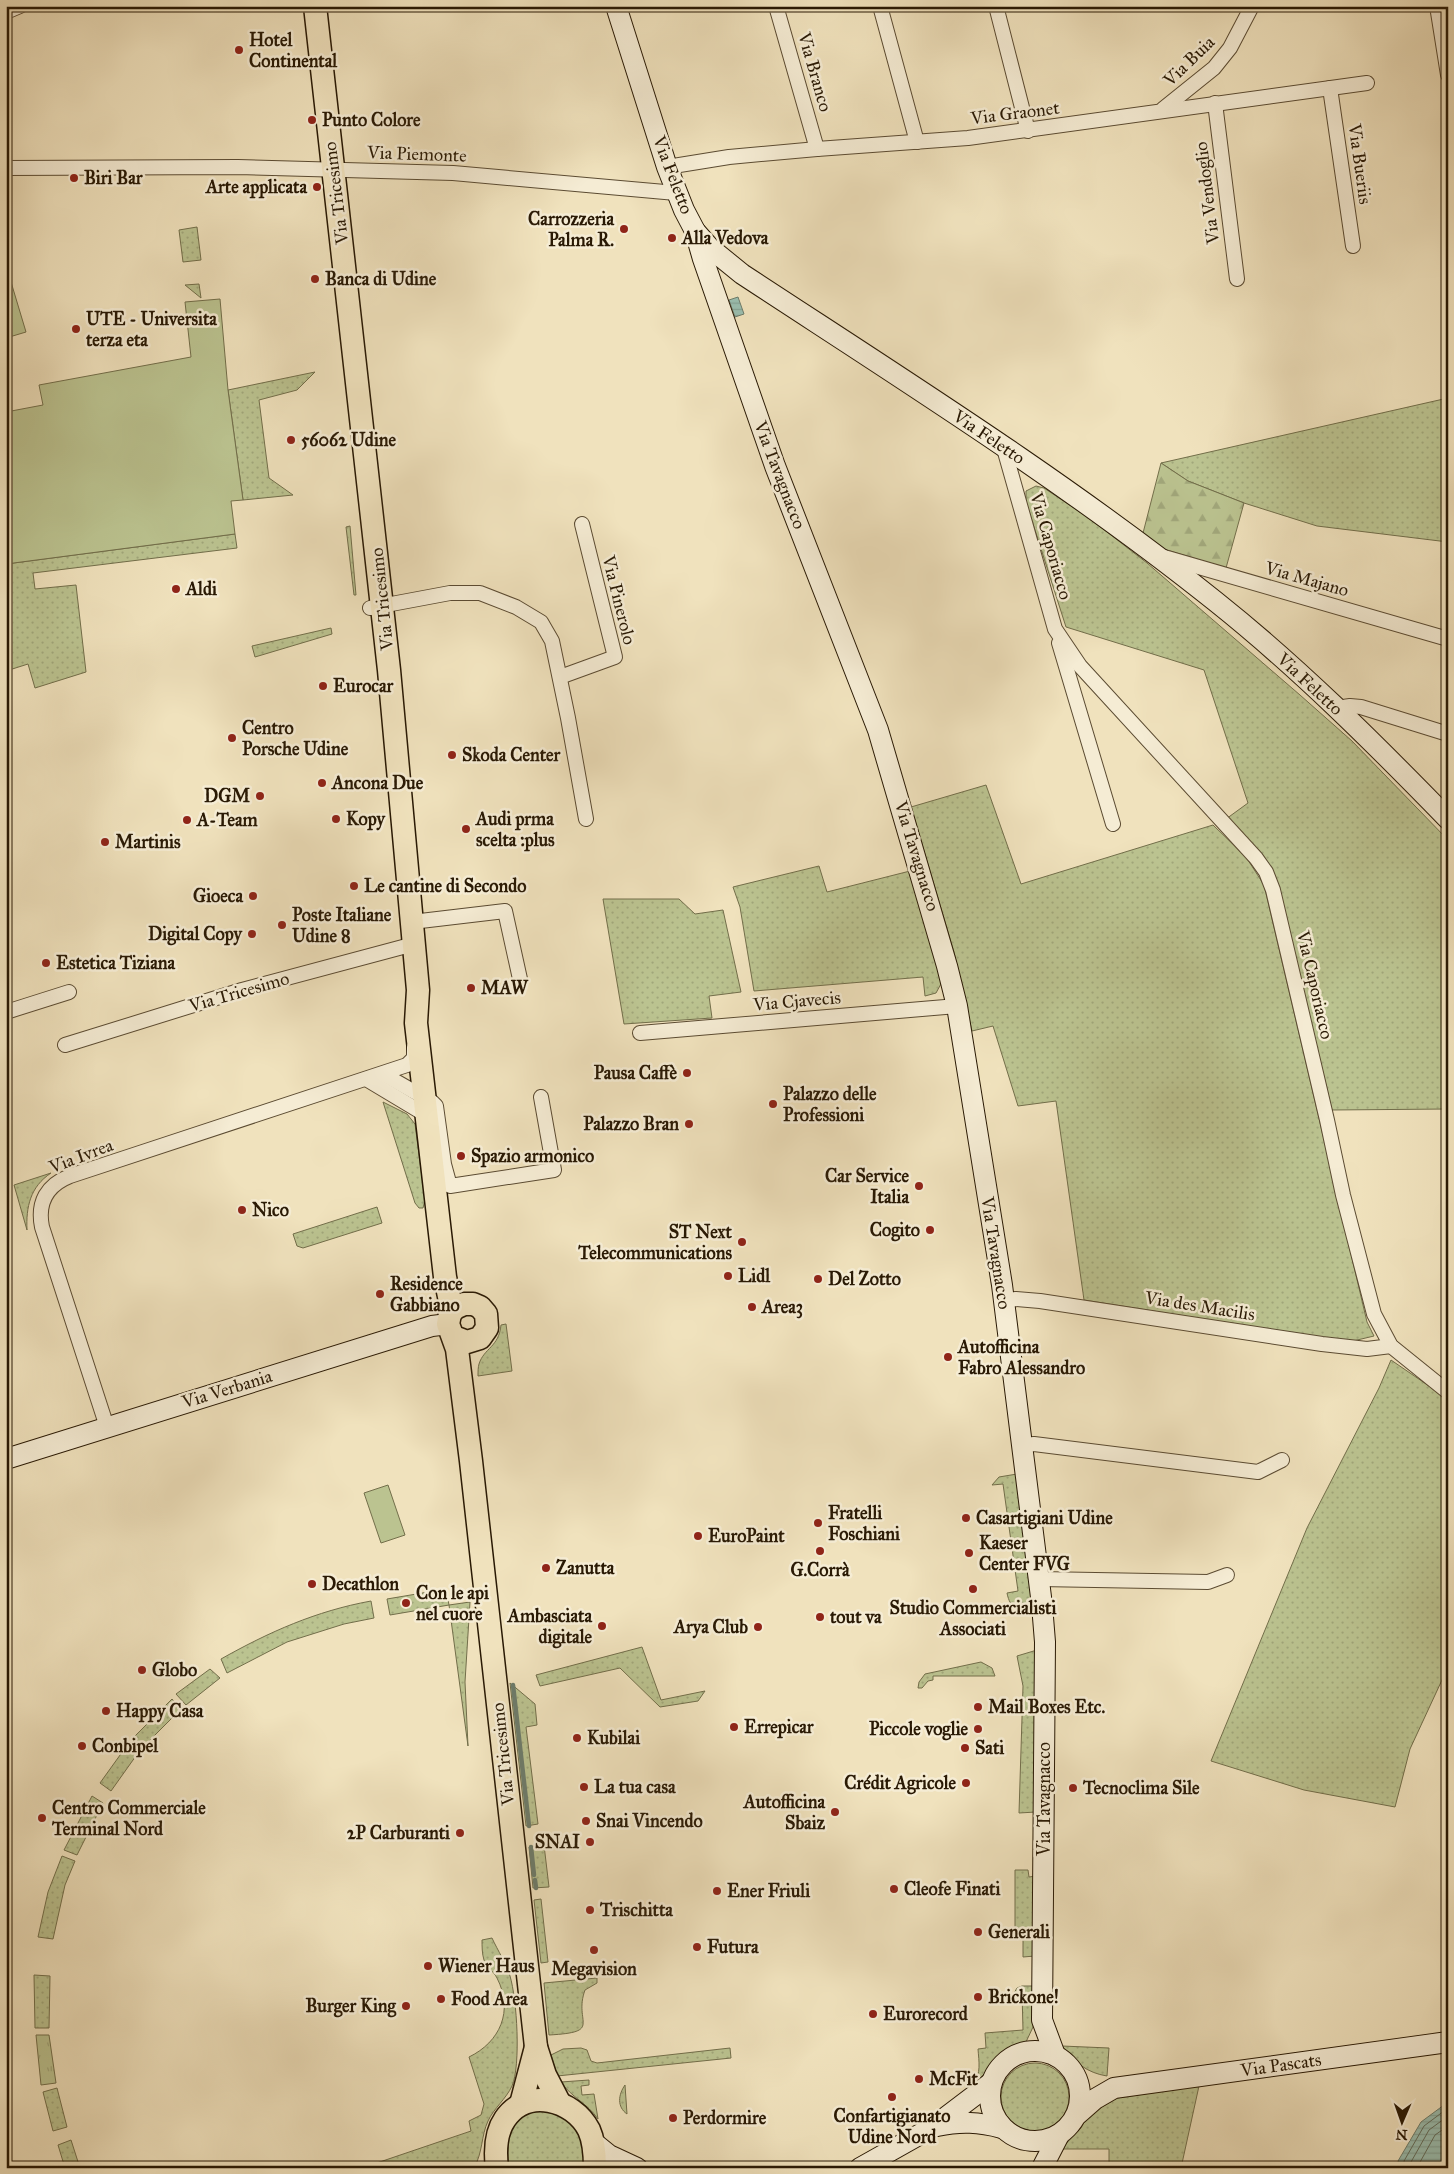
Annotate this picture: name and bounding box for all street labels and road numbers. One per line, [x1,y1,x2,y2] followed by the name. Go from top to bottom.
[793,29,837,114] street label: Via Branco
[1158,31,1220,91] street label: Via Buia
[968,97,1061,129] street label: Via Graonet
[1343,121,1377,206] street label: Via Bueriis
[648,132,698,217] street label: Via Feletto
[319,140,353,247] street label: Via Tricesimo
[1190,140,1225,246] street label: Via Vendoglio
[366,141,467,167] street label: Via Piemonte
[948,404,1029,469] street label: Via Feletto
[748,417,811,532] street label: Via Tavagnacco
[1025,489,1077,602] street label: Via Caporiacco
[366,546,398,653] street label: Via Tricesimo
[597,552,641,647] street label: Via Pinerolo
[1262,556,1351,601] street label: Via Majano
[1272,647,1348,720] street label: Via Feletto
[889,797,944,914] street label: Via Tavagnacco
[1292,928,1338,1041] street label: Via Caporiacco
[185,967,292,1017] street label: Via Tricesimo
[751,986,842,1016] street label: Via Cjavecis
[45,1134,116,1179] street label: Via Ivrea
[975,1194,1016,1311] street label: Via Tavagnacco
[1142,1286,1257,1326] street label: Via des Macilis
[178,1365,275,1413] street label: Via Verbania
[487,1701,519,1808] street label: Via Tricesimo
[1033,1742,1056,1857] street label: Via Tavagnacco
[1238,2048,1323,2082] street label: Via Pascats

